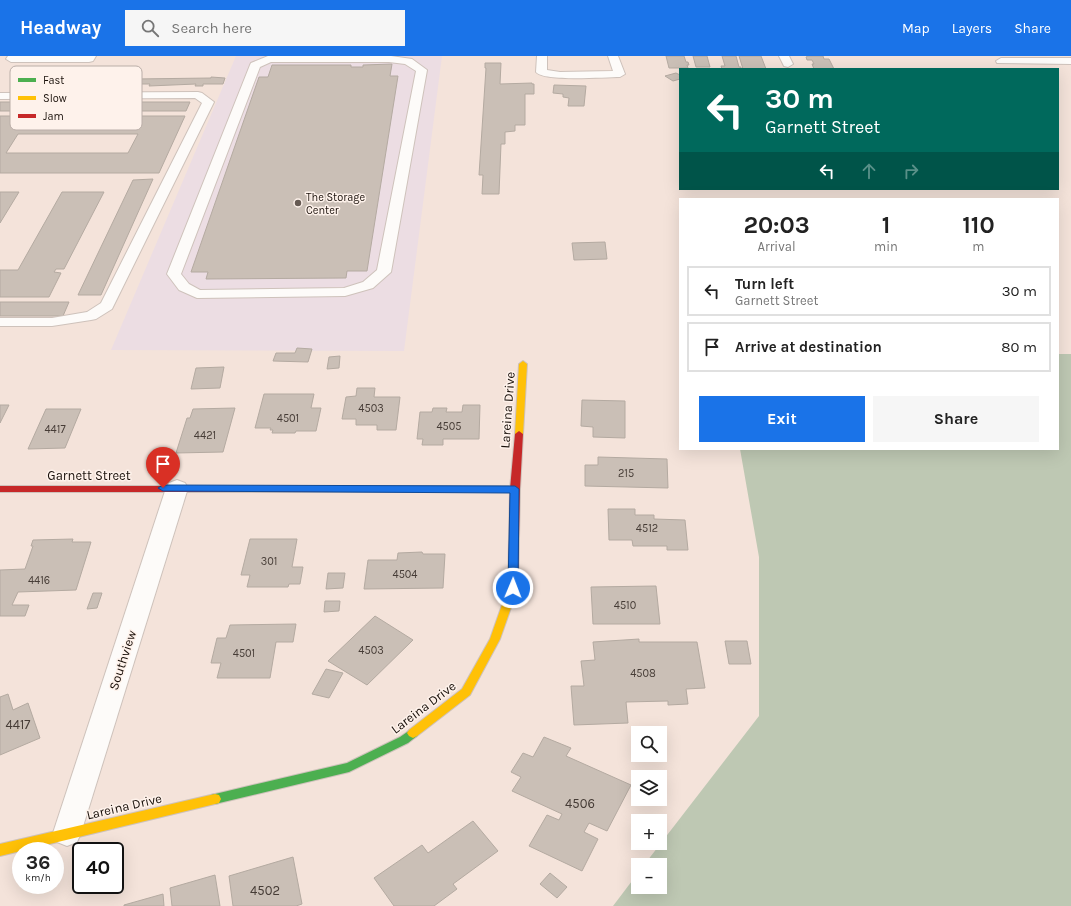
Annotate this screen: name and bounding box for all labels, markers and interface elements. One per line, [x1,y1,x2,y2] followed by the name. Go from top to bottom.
[125,10,405,46] search box
[20,17,101,39] text: Headway
[139,17,161,39] icon: search
[171,19,252,37] text: Search here
[902,20,930,37] text: Map
[952,20,992,37] text: Layers
[1014,20,1051,37] text: Share
[10,66,142,130] legend
[43,74,64,87] text: Fast
[765,82,834,115] text: 30 m
[699,84,751,136] icon: left
[43,92,67,105] text: Slow
[43,110,64,123] text: Jam
[765,116,880,138] text: Garnett Street
[816,160,838,182] icon: left
[858,160,880,182] icon: ahead
[900,160,922,182] icon: right
[306,191,365,217] place label: The Storage Center
[293,198,303,208] marker: The Storage Center
[743,211,810,239] text: 20:03
[882,211,890,239] text: 1
[962,211,995,239] text: 110
[757,239,796,254] text: Arrival
[874,239,898,254] text: min
[972,239,985,254] text: m
[735,275,794,293] text: Turn left
[701,280,723,302] icon: left
[1002,282,1037,300] text: 30 m
[735,293,818,308] text: Garnett Street
[701,336,723,358] icon: arrive
[735,338,882,356] text: Arrive at destination
[1001,338,1037,356] text: 80 m
[497,371,518,449] street label: Lareina Drive
[699,396,865,442] button: Exit
[873,396,1039,442] button: Share
[358,402,384,415] house number: 4503
[277,412,299,425] house number: 4501
[436,420,462,433] house number: 4505
[44,423,66,436] house number: 4417
[194,429,216,442] house number: 4421
[146,447,180,488] pin
[152,453,174,475] icon: arrive
[618,467,634,480] house number: 215
[47,468,131,483] street label: Garnett Street
[636,522,658,535] house number: 4512
[261,555,277,568] house number: 301
[492,567,534,609] position arrow
[392,568,418,581] house number: 4504
[28,574,50,587] house number: 4416
[614,599,636,612] house number: 4510
[106,628,139,692] street label: Southview
[358,644,384,657] house number: 4503
[233,647,255,660] house number: 4501
[630,667,656,680] house number: 4508
[388,678,459,737] street label: Lareina Drive
[6,717,30,732] house number: 4417
[631,726,667,894] map controls
[631,726,667,762] button: search
[631,770,667,806] button: layers
[85,790,164,822] street label: Lareina Drive
[565,796,595,811] house number: 4506
[631,814,667,850] button: +
[72,842,124,894] speed limit sign: 40
[26,851,50,874] text: 36
[631,858,667,894] button: −
[25,872,51,884] text: km/h
[250,883,280,898] house number: 4502

